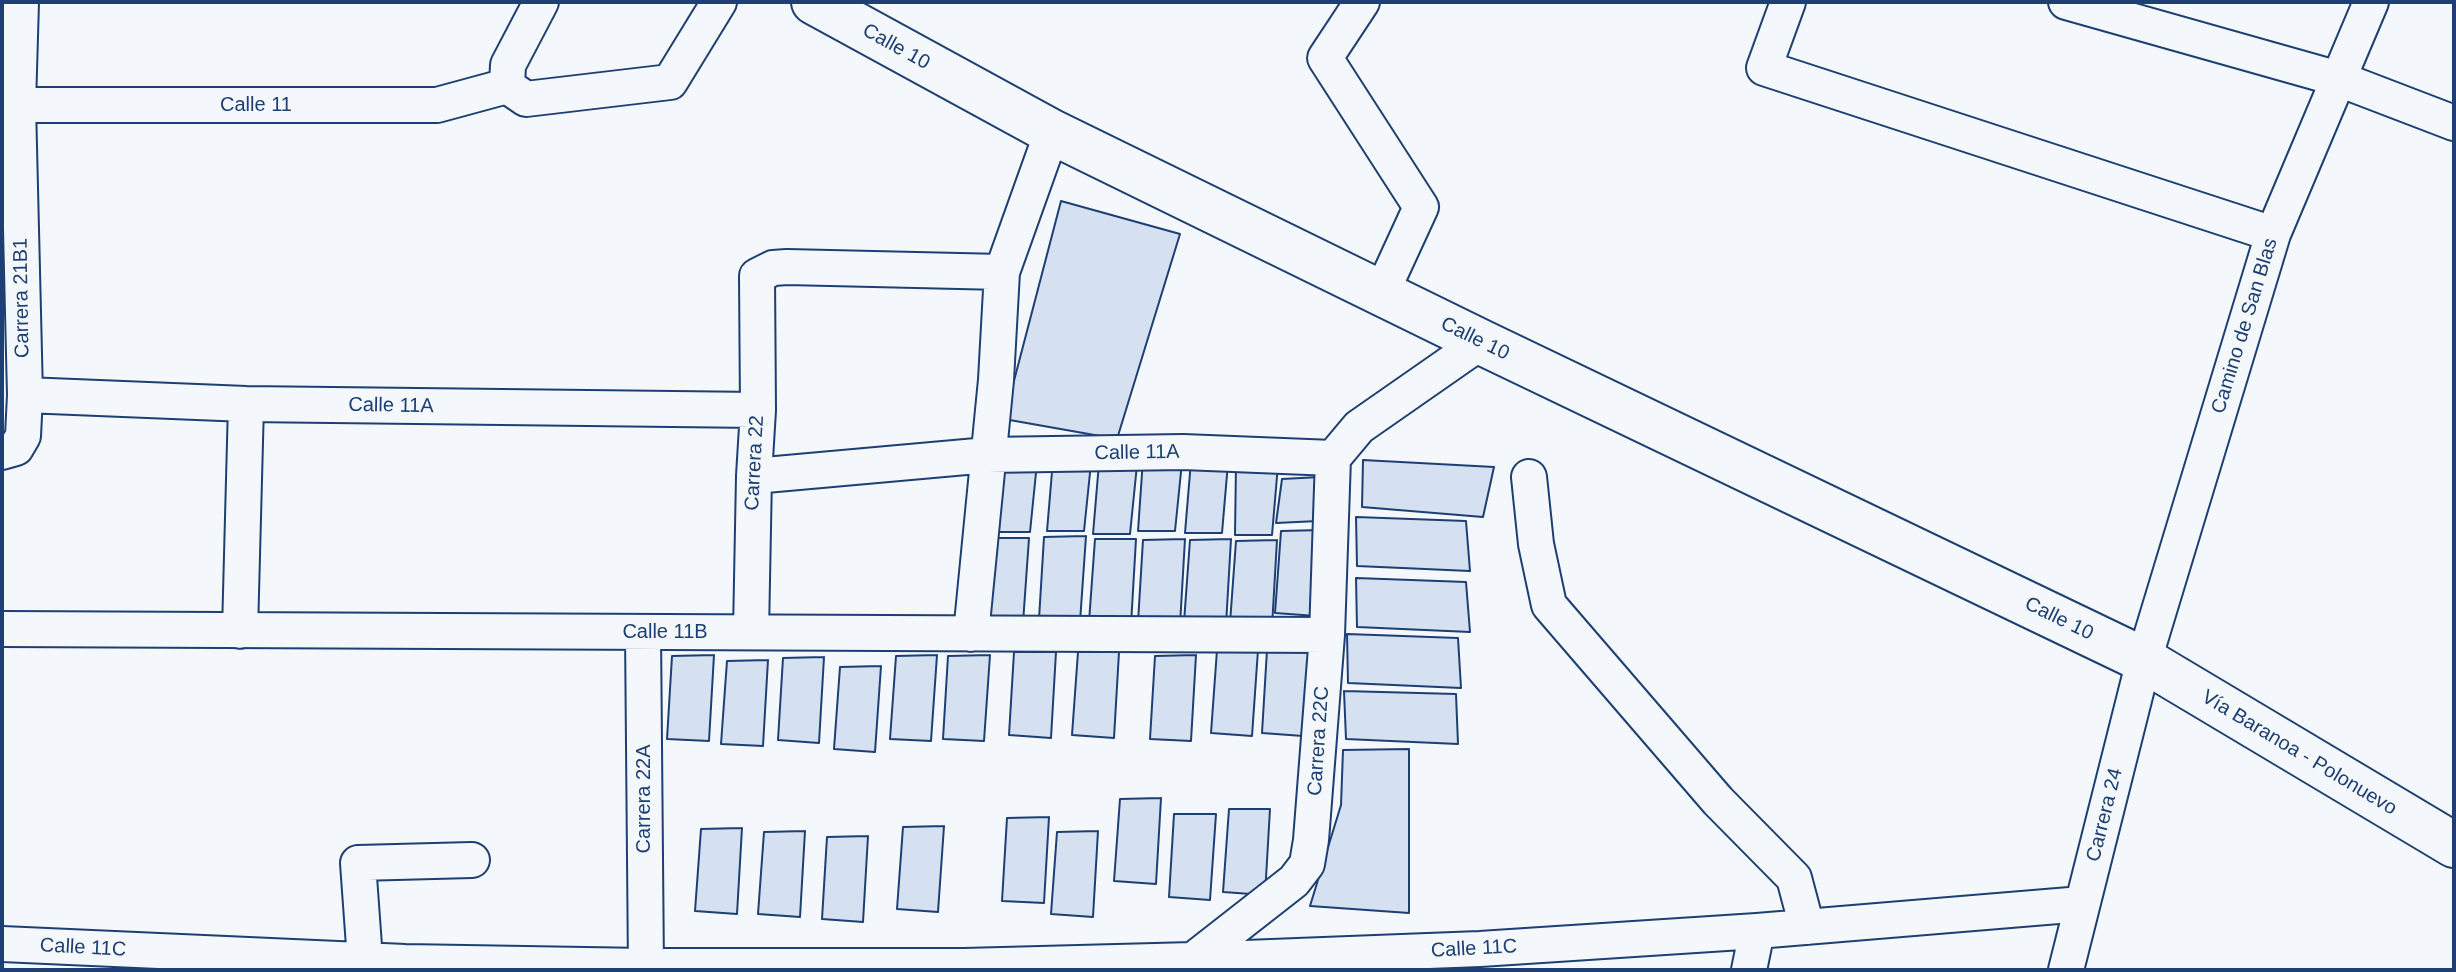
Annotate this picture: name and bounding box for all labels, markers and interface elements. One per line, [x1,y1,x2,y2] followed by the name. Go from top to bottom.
[858,19,934,75] street label: Calle 10
[220,93,292,117] street label: Calle 11
[2207,235,2283,417] street label: Camino de San Blas
[9,238,35,358] street label: Carrera 21B1
[1437,312,1513,366] street label: Calle 10
[348,393,434,419] street label: Calle 11A
[741,415,769,511] street label: Carrera 22
[1094,440,1180,466] street label: Calle 11A
[2021,592,2097,646] street label: Calle 10
[622,620,708,644] street label: Calle 11B
[1303,685,1335,797] street label: Carrera 22C
[2197,685,2401,821] street label: Vía Baranoa - Polonuevo
[632,745,656,853] street label: Carrera 22A
[2082,766,2128,864] street label: Carrera 24
[39,934,127,962] street label: Calle 11C
[1430,935,1518,963] street label: Calle 11C

